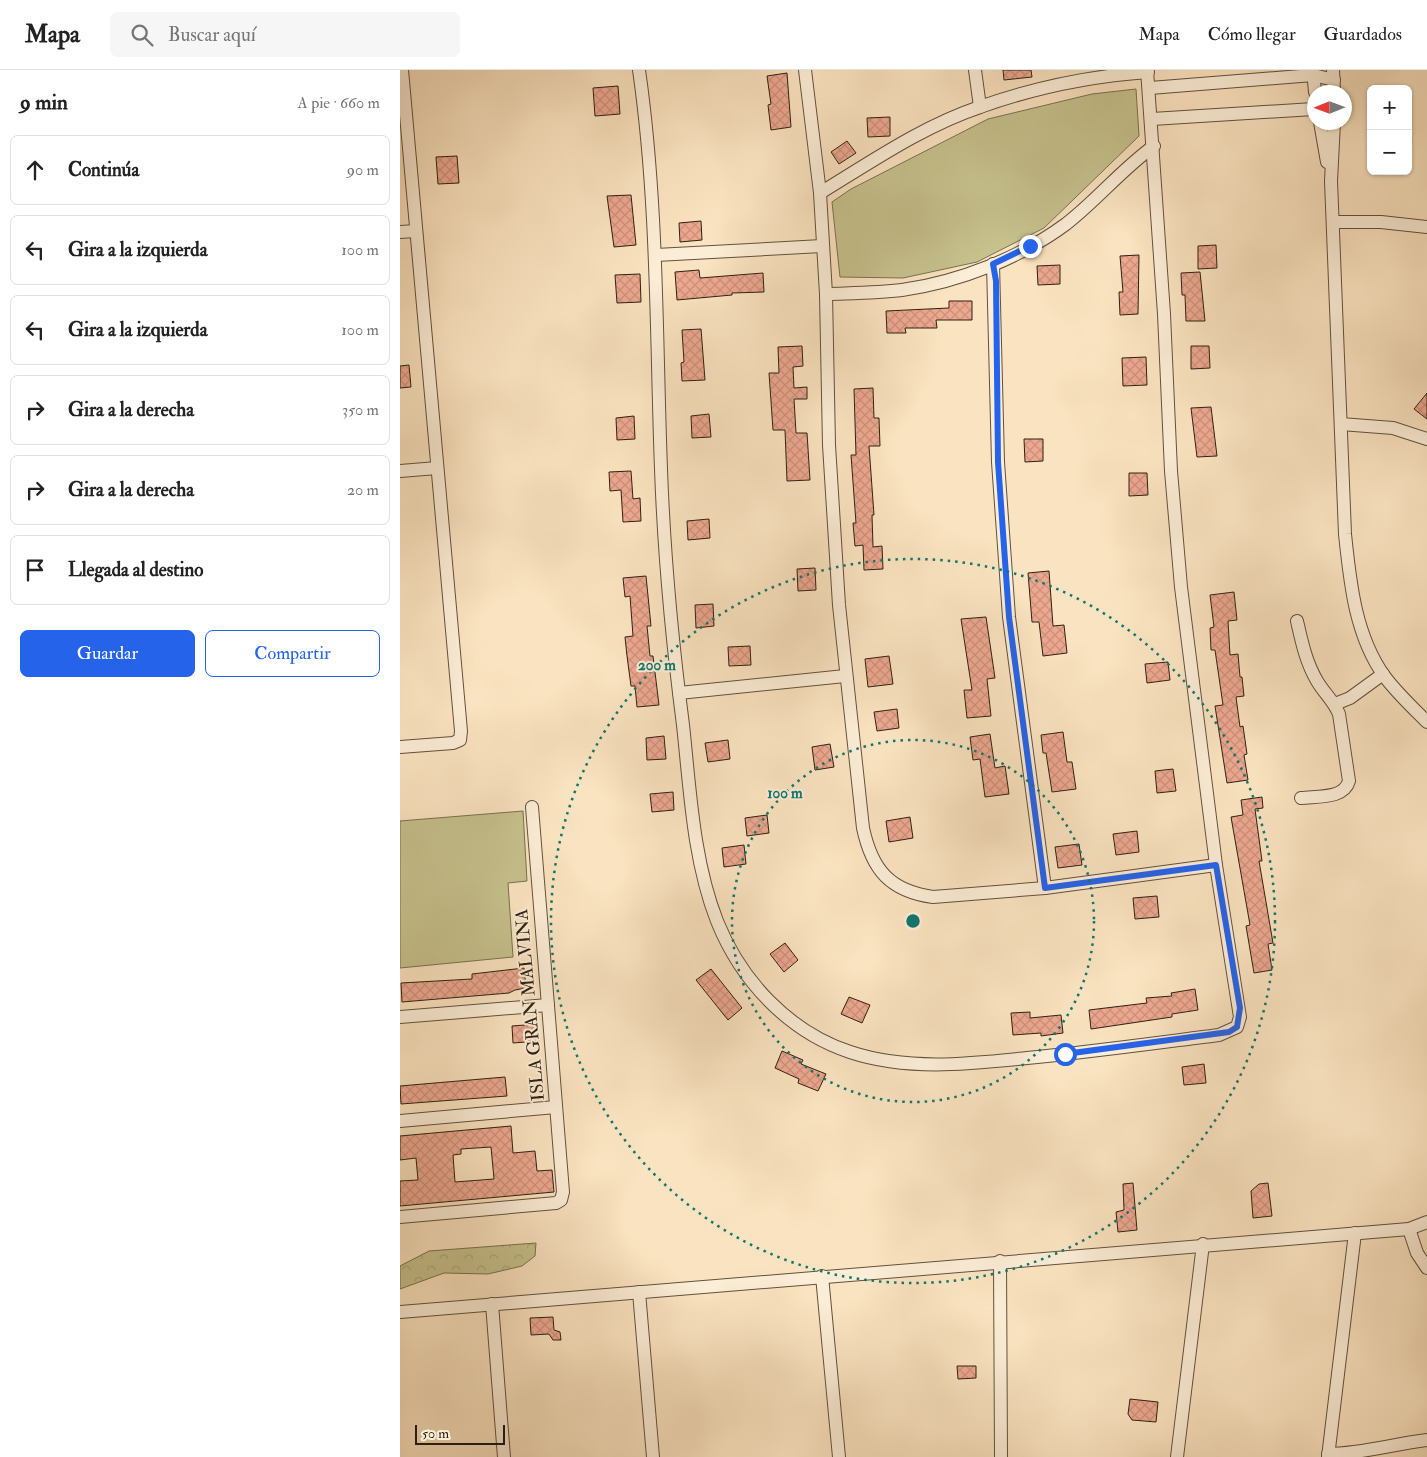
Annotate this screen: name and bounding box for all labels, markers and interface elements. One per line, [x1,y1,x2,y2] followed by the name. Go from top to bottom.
[110,12,460,57] search box
[25,19,80,50] text: Mapa
[128,21,156,49] icon: search
[168,23,256,47] text: Buscar aquí
[1139,23,1180,46] text: Mapa
[1208,23,1296,46] text: Cómo llegar
[1324,23,1402,46] text: Guardados
[1307,85,1352,130] north arrow
[1367,85,1412,175] map controls
[1367,85,1412,130] button: +
[20,89,68,116] text: 9 min
[298,93,380,113] text: A pie · 660 m
[1367,130,1412,175] button: −
[21,156,49,184] icon: ahead
[68,158,139,182] text: Continúa
[347,160,379,180] text: 90 m
[1019,235,1042,258] route end
[21,236,49,264] icon: left
[68,238,207,262] text: Gira a la izquierda
[341,240,379,260] text: 100 m
[21,316,49,344] icon: left
[68,318,207,342] text: Gira a la izquierda
[341,320,379,340] text: 100 m
[21,396,49,424] icon: right
[68,398,194,422] text: Gira a la derecha
[342,400,379,420] text: 350 m
[21,476,49,504] icon: right
[68,478,194,502] text: Gira a la derecha
[347,480,379,500] text: 20 m
[21,556,49,584] icon: arrive
[68,558,203,582] text: Llegada al destino
[20,630,195,677] button: Guardar
[205,630,380,677] button: Compartir
[638,656,676,675] text: 200 m
[767,784,803,803] text: 100 m
[510,907,550,1102] street label: ISLA GRAN MALVINA
[904,912,922,930] centre of rings
[1054,1043,1077,1066] route start
[415,1422,505,1445] scale bar
[422,1425,449,1442] text: 50 m

